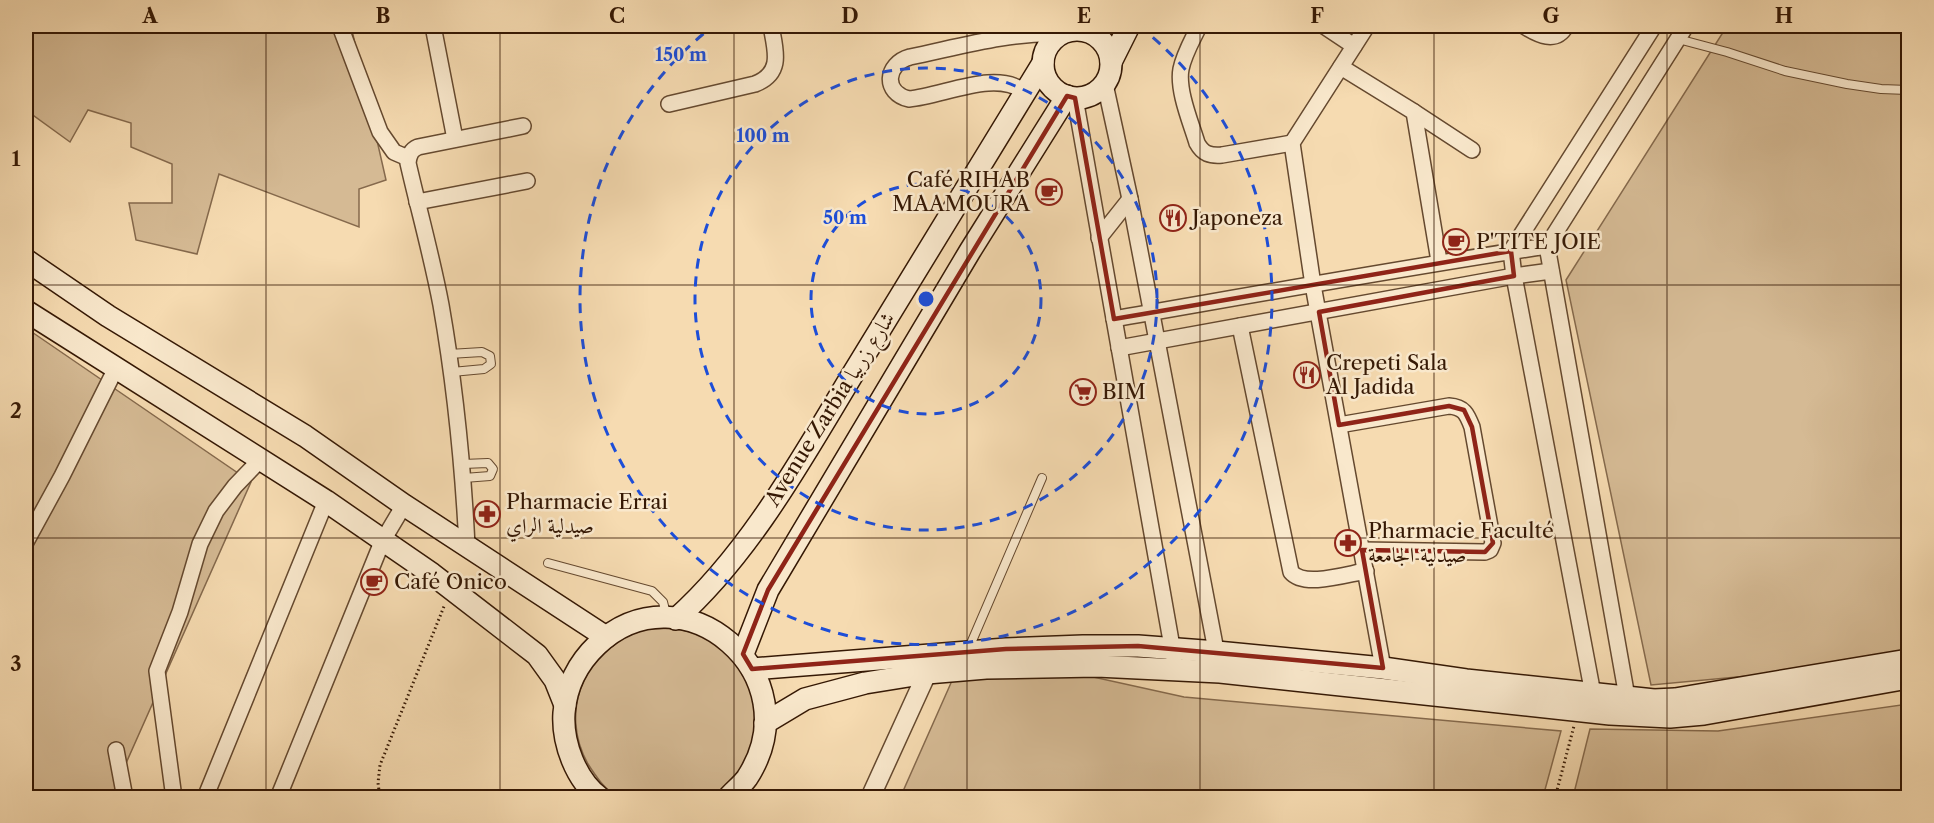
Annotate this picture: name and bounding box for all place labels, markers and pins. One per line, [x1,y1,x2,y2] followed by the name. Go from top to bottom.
[892,167,1030,216] place label: Café RIHAB MAAMOURA
[1034,177,1064,207] cafe icon: Café RIHAB MAAMOURA
[1158,203,1188,233] restaurant icon: Japoneza
[1189,205,1284,230] place label: Japoneza
[1441,227,1471,257] cafe icon: P'TITE JOIE
[1476,229,1601,254] place label: P'TITE JOIE
[916,289,936,309] centre of rings
[1325,350,1448,399] place label: Crepeti Sala Al Jadida
[1292,360,1322,390] restaurant icon: Crepeti Sala Al Jadida
[1068,377,1098,407] supermarket icon: BIM
[1102,379,1146,404] place label: BIM
[506,489,668,542] place label: Pharmacie Errai صيدلية الراي
[472,499,502,529] pharmacy icon: Pharmacie Errai صيدلية الراي
[1368,518,1554,567] place label: Pharmacie Faculté صيدلية الجامعة
[1333,528,1363,558] pharmacy icon: Pharmacie Faculté صيدلية الجامعة
[359,567,389,597] cafe icon: Café Onico
[394,569,507,594] place label: Café Onico

